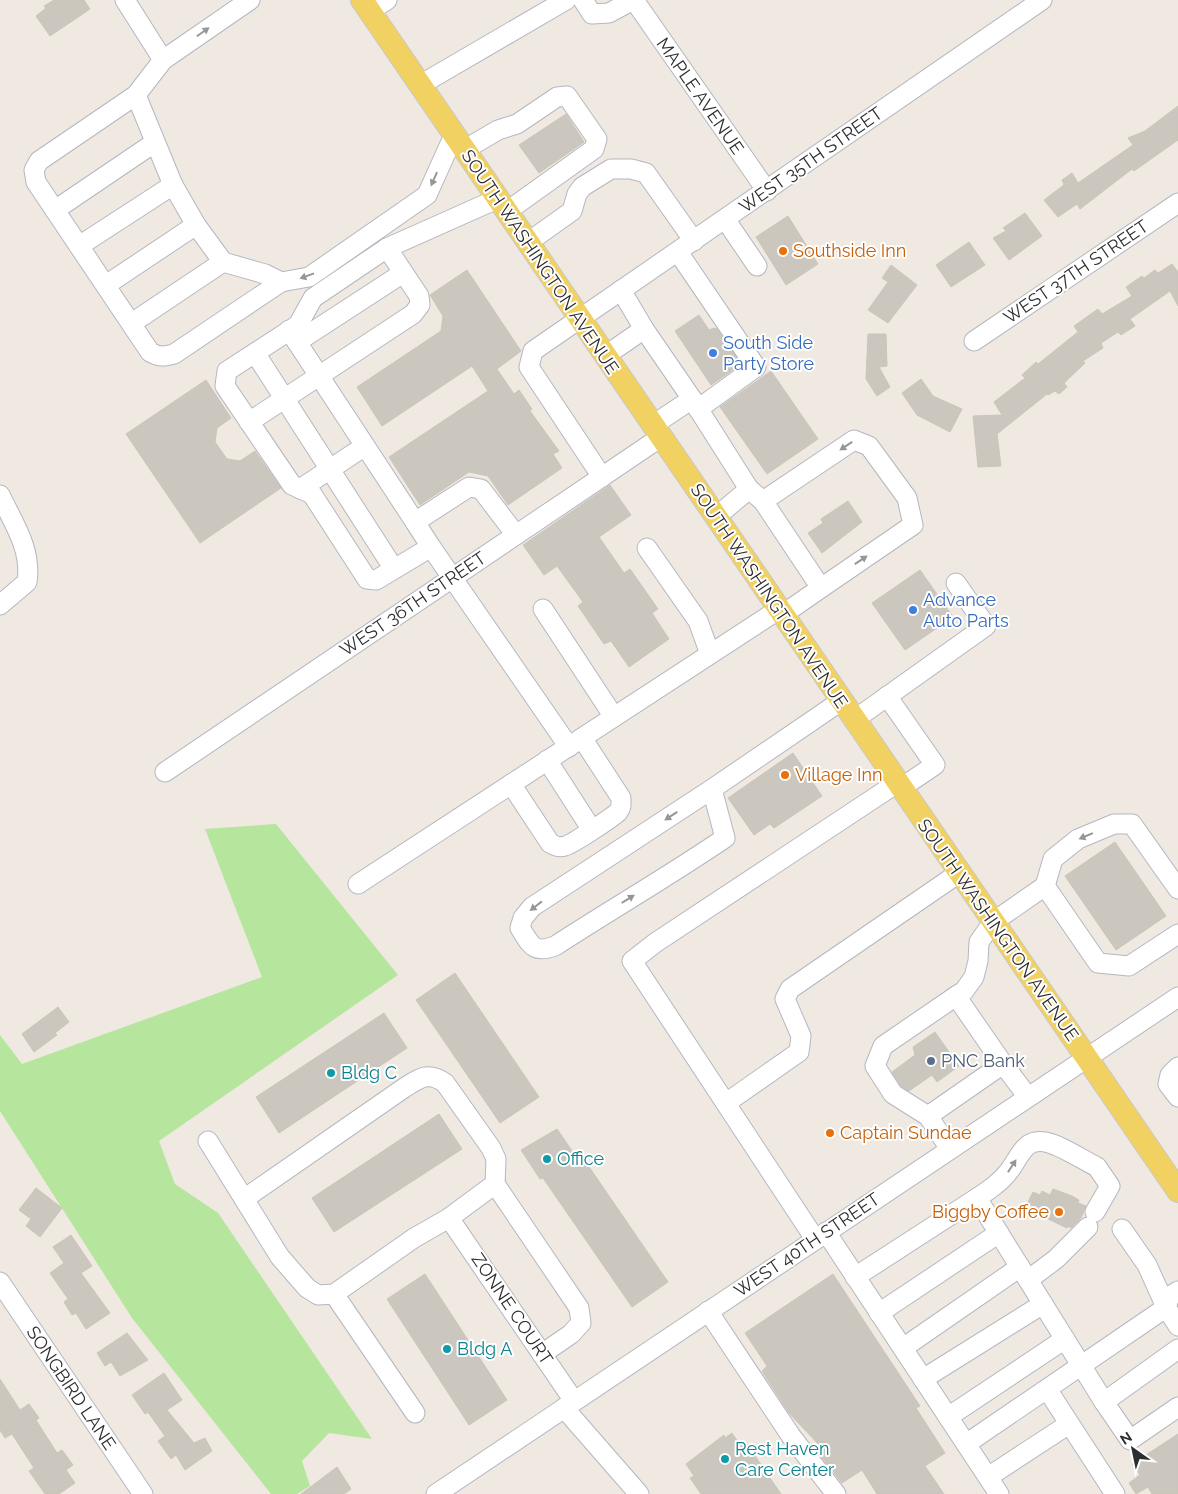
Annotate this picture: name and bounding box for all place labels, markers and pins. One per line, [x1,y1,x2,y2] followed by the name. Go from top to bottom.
[793,240,906,261] place label: Southside Inn
[777,245,789,257] marker: Southside Inn
[723,332,814,374] place label: South Side Party Store
[707,347,719,359] marker: South Side Party Store
[923,589,1009,631] place label: Advance Auto Parts
[907,604,919,616] marker: Advance Auto Parts
[795,764,882,785] place label: Village Inn
[779,769,791,781] marker: Village Inn
[941,1050,1025,1071] place label: PNC Bank
[925,1055,937,1067] marker: PNC Bank
[341,1062,397,1083] place label: Bldg C
[325,1067,337,1079] marker: Bldg C
[840,1122,972,1143] place label: Captain Sundae
[824,1127,836,1139] marker: Captain Sundae
[557,1148,605,1169] place label: Office
[541,1153,553,1165] marker: Office
[932,1201,1049,1222] place label: Biggby Coffee
[1053,1206,1065,1218] marker: Biggby Coffee
[457,1338,512,1359] place label: Bldg A
[441,1343,453,1355] marker: Bldg A
[735,1438,835,1480] place label: Rest Haven Care Center
[719,1453,731,1465] marker: Rest Haven Care Center

